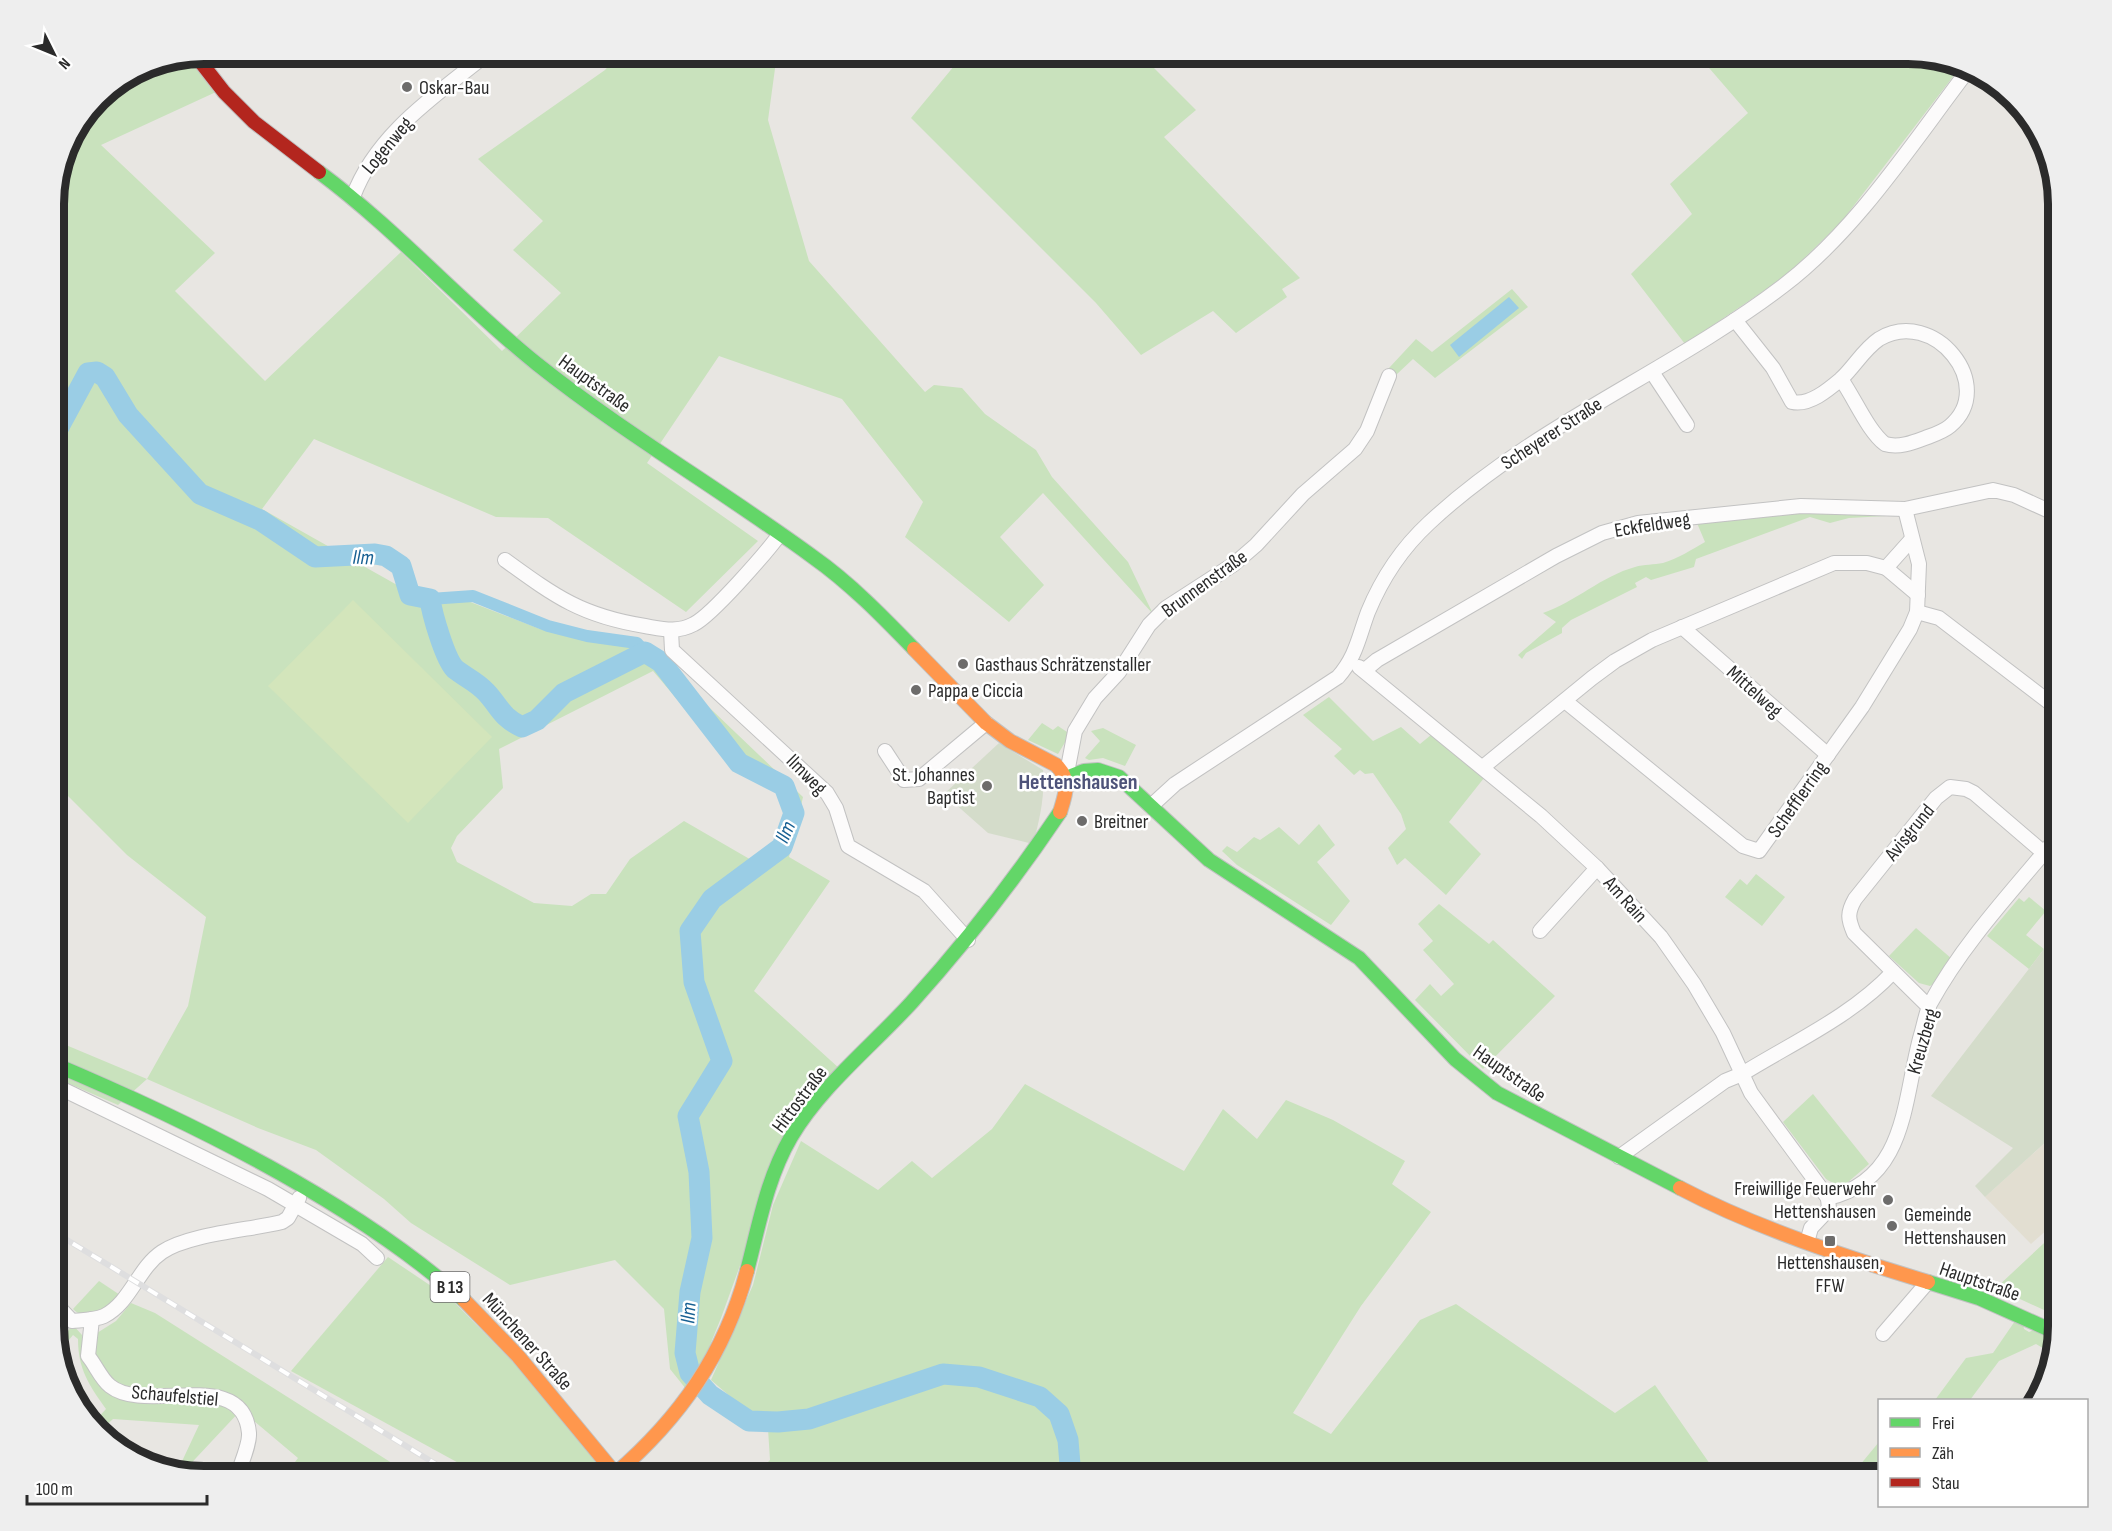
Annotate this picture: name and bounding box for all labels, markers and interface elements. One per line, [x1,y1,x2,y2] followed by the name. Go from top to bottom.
[24,24,84,84] north arrow
[54,54,74,73] text: N
[419,76,489,100] place label: Oskar-Bau
[400,80,414,94] marker: Oskar-Bau
[357,112,419,179] street label: Logenweg
[554,350,635,418] street label: Hauptstraße
[1497,392,1606,475] street label: Scheyerer Straße
[1613,507,1692,543] street label: Eckfeldweg
[352,545,374,570] water label: Ilm
[1157,545,1252,623] street label: Brunnenstraße
[975,653,1151,677] place label: Gasthaus Schrätzenstaller
[956,657,970,671] marker: Gasthaus Schrätzenstaller
[1722,661,1787,723] street label: Mittelweg
[928,679,1023,703] place label: Pappa e Ciccia
[909,683,923,697] marker: Pappa e Ciccia
[781,749,832,800] street label: Ilmweg
[1763,757,1833,843] street label: Schefflerring
[892,763,975,810] place label: St. Johannes Baptist
[1018,769,1138,796] district label: Hettenshausen
[980,779,994,793] marker: St. Johannes Baptist
[1879,799,1940,867] street label: Avisgrund
[1094,810,1149,834] place label: Breitner
[1075,814,1089,828] marker: Breitner
[770,817,801,847] water label: Ilm
[1598,871,1652,928] street label: Am Rain
[1902,1006,1944,1077] street label: Kreuzberg
[1468,1040,1550,1108] street label: Hauptstraße
[767,1062,833,1138] street label: Hittostraße
[1734,1177,1876,1224] place label: Freiwillige Feuerwehr Hettenshausen
[1881,1193,1895,1207] marker: Freiwillige Feuerwehr Hettenshausen
[1904,1203,2006,1250] place label: Gemeinde Hettenshausen
[1885,1219,1899,1233] marker: Gemeinde Hettenshausen
[1823,1234,1837,1248] marker: Hettenshausen, FFW
[1777,1251,1883,1298] place label: Hettenshausen, FFW
[1936,1257,2023,1307] street label: Hauptstraße
[430,1272,470,1302] road number: B 13
[477,1288,577,1395] street label: Münchener Straße
[675,1302,702,1324] water label: Ilm
[131,1380,219,1412] street label: Schaufelstiel
[1878,1399,2088,1507] legend
[1932,1413,1954,1434] text: Frei
[1932,1443,1954,1464] text: Zäh
[27,1468,207,1506] scale bar
[1932,1473,1960,1494] text: Stau
[36,1479,73,1500] text: 100 m

